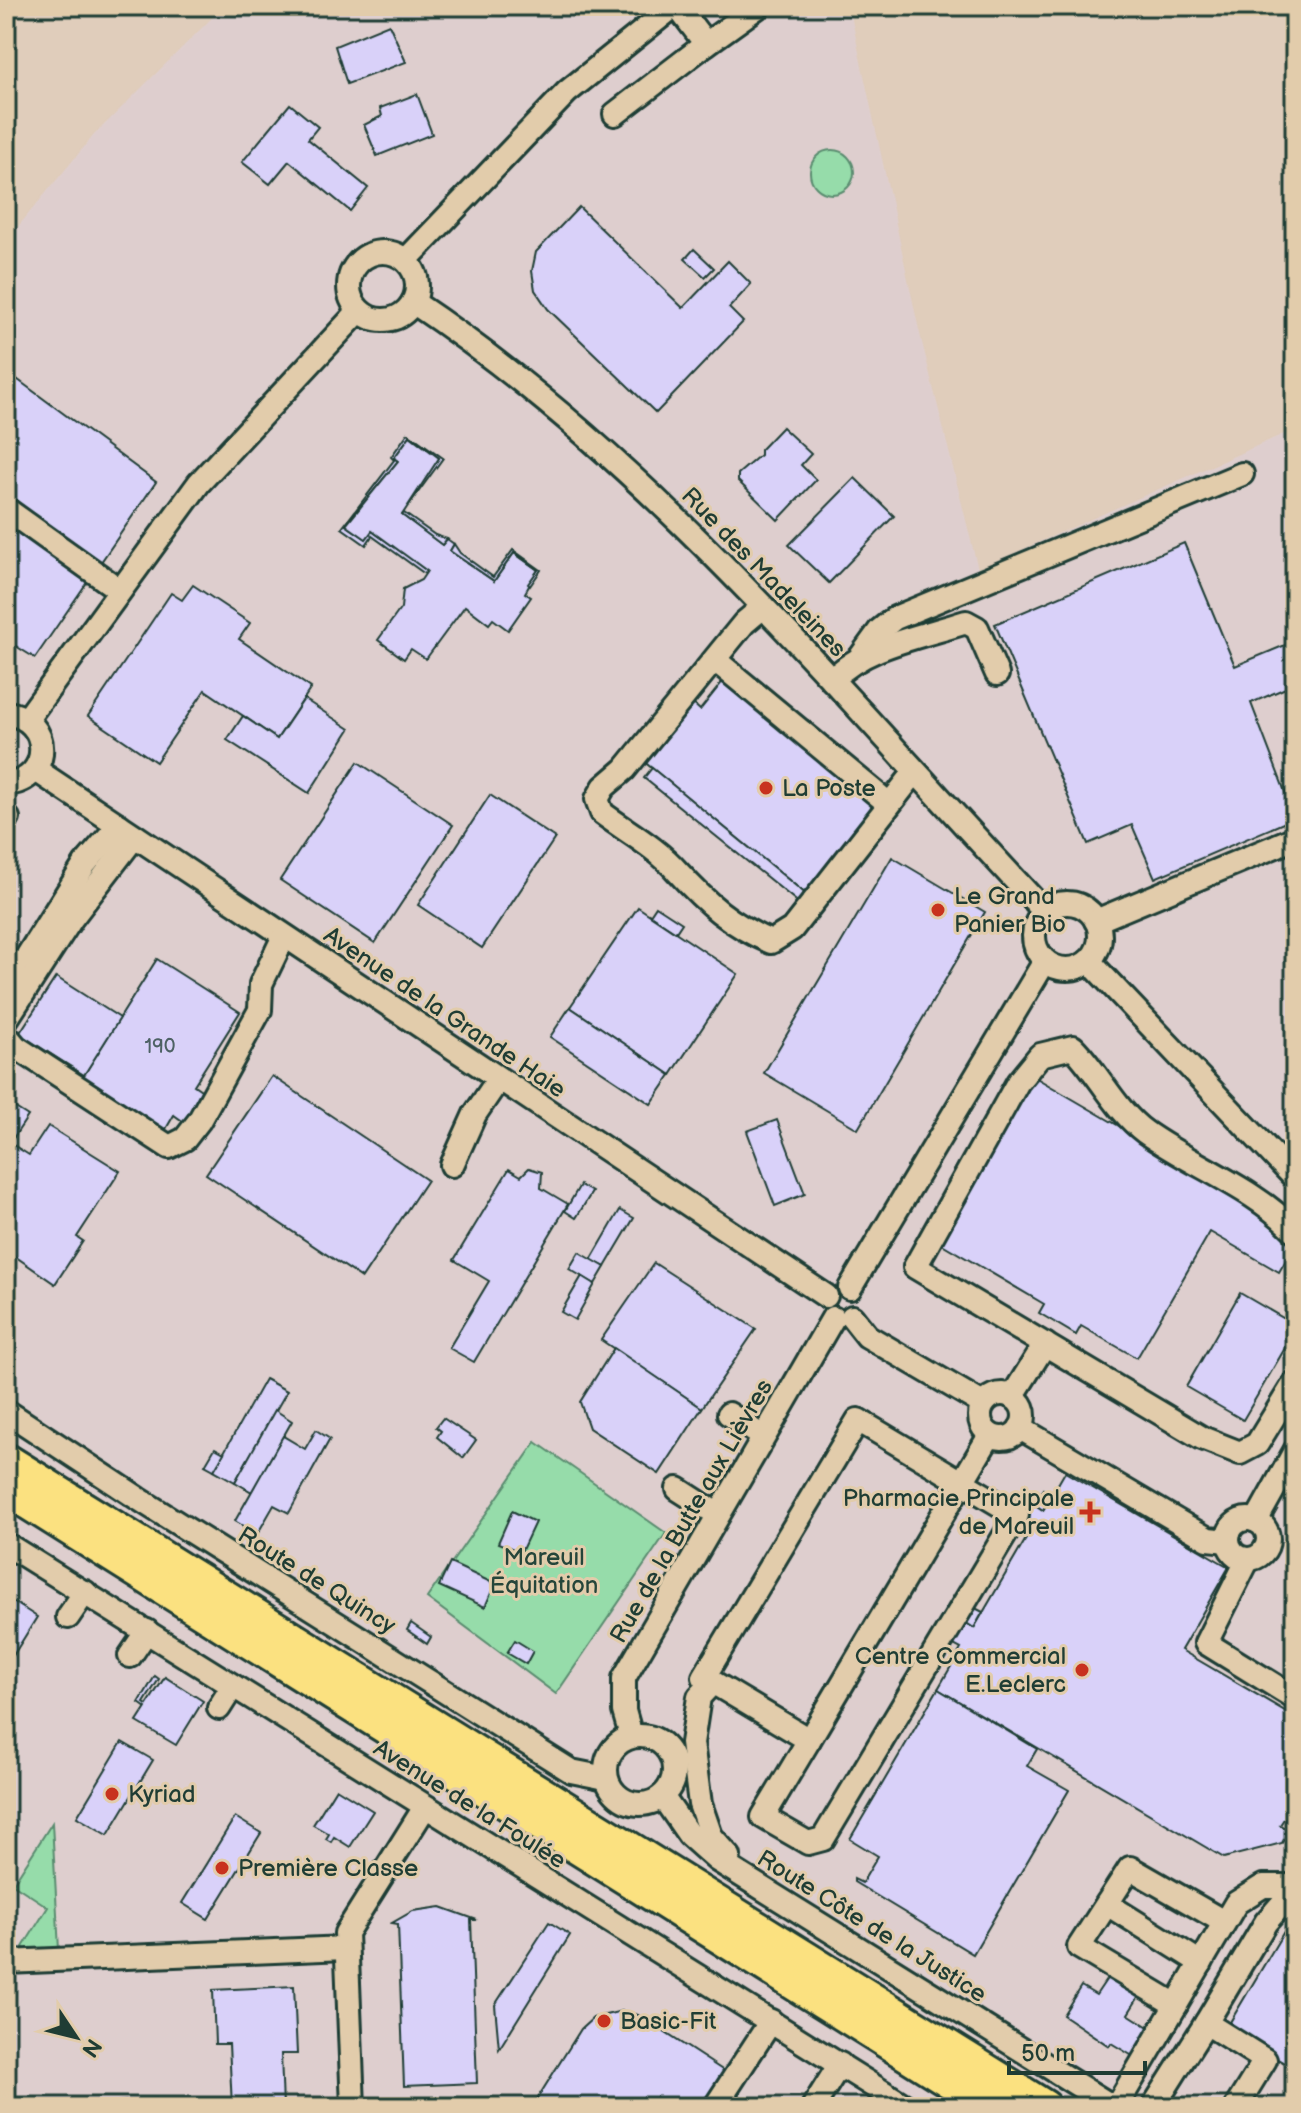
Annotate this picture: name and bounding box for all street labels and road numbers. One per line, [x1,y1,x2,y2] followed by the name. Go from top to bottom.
[675,482,852,663] street label: Rue des Madeleines
[318,921,571,1104] street label: Avenue de la Grande Haie
[604,1374,779,1648] street label: Rue de la Butte aux Lièvres
[233,1520,401,1641] street label: Route de Quincy
[368,1734,571,1875] street label: Avenue de la Foulée
[752,1844,992,2009] street label: Route Côte de la Justice

